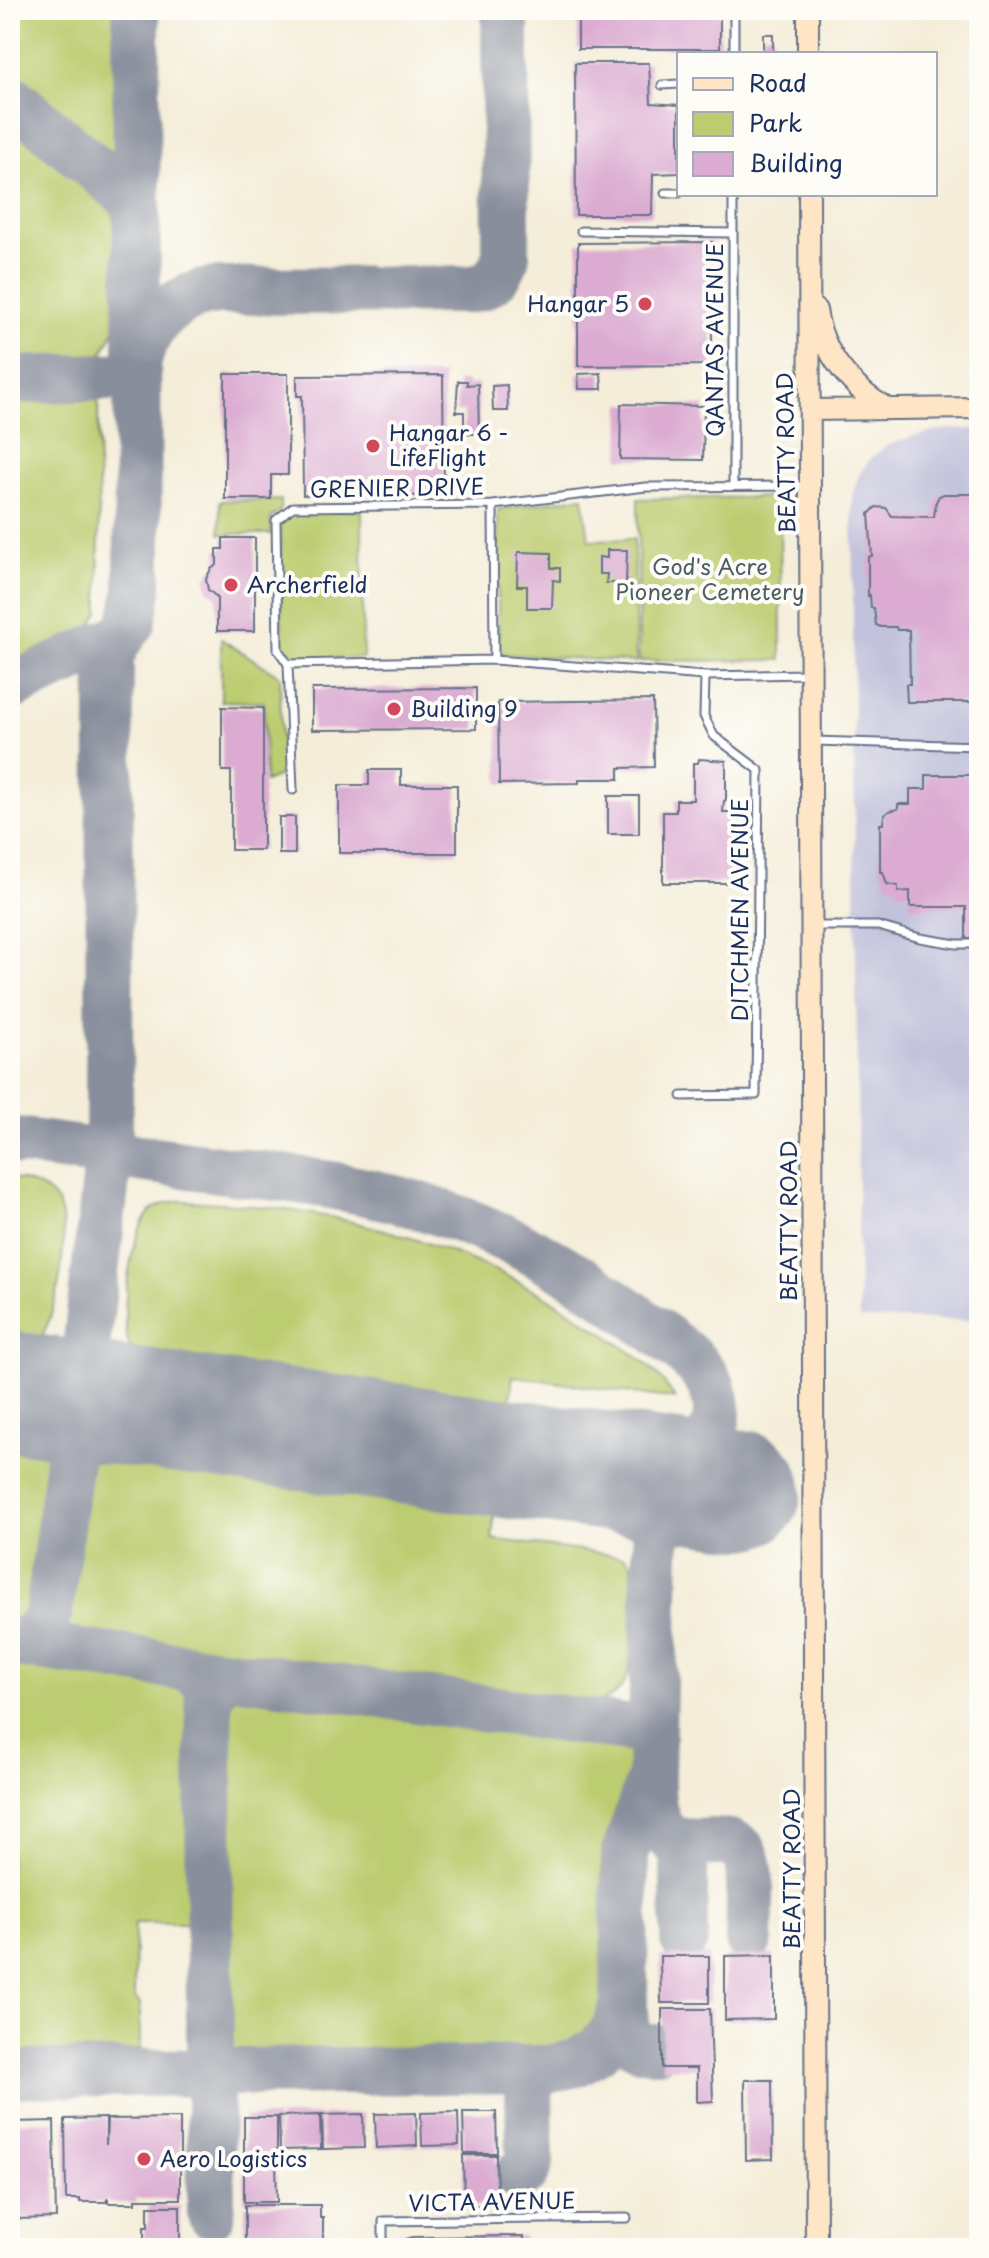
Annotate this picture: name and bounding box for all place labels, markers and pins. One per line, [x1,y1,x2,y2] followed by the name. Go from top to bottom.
[527,286,629,319] place label: Hangar 5
[636,295,654,313] marker: Hangar 5
[389,415,509,473] place label: Hangar 6 - LifeFlight
[364,437,382,455] marker: Hangar 6 - LifeFlight
[247,567,368,600] place label: Archerfield
[222,576,240,594] marker: Archerfield
[410,691,518,724] place label: Building 9
[385,700,403,718] marker: Building 9
[160,2141,307,2174] place label: Aero Logistics
[135,2150,153,2168] marker: Aero Logistics

